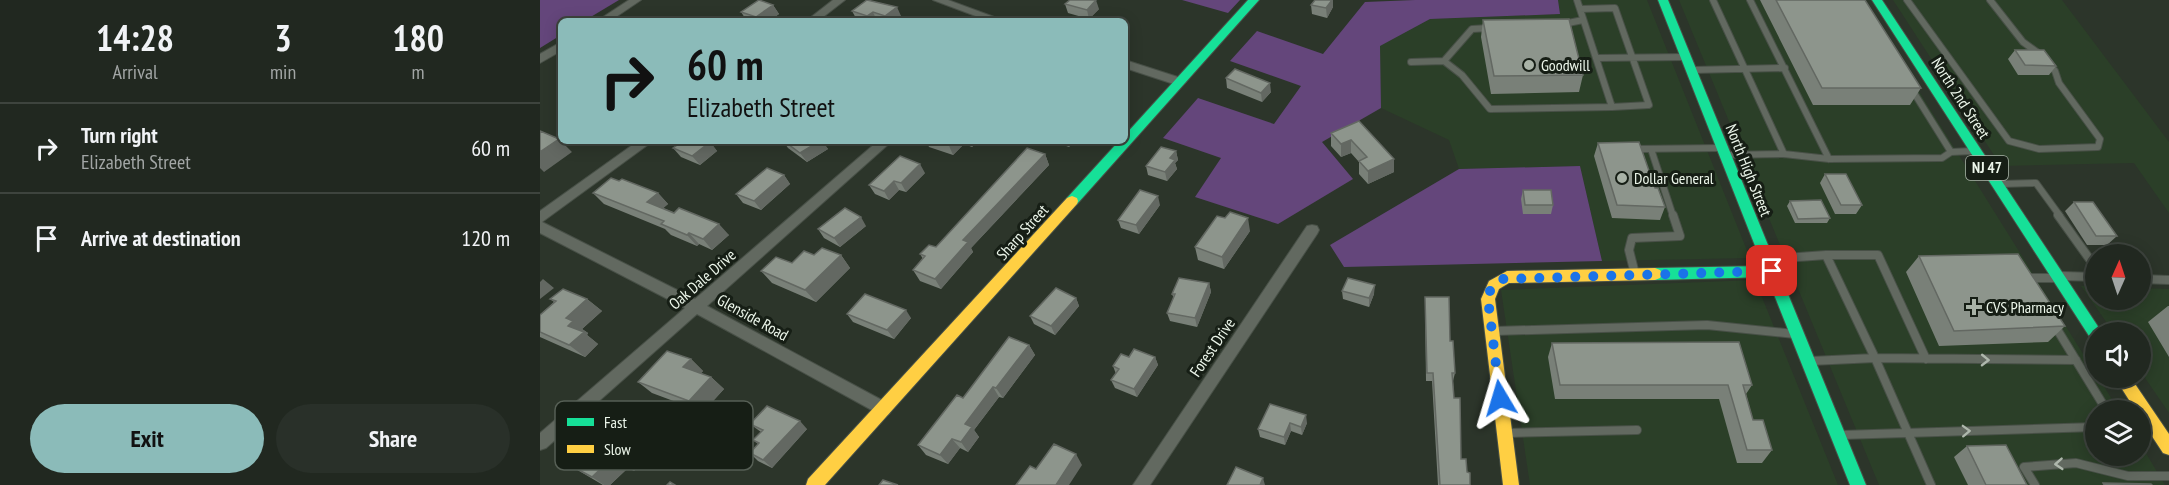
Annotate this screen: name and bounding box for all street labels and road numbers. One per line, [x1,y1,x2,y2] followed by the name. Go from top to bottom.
[1927,54,1995,143] street label: North 2nd Street
[1721,121,1777,220] street label: North High Street
[1966,156,2008,180] road number: NJ 47
[992,200,1053,264] street label: Sharp Street
[664,245,740,313] street label: Oak Dale Drive
[714,289,792,345] street label: Glenside Road
[1185,314,1239,380] street label: Forest Drive

